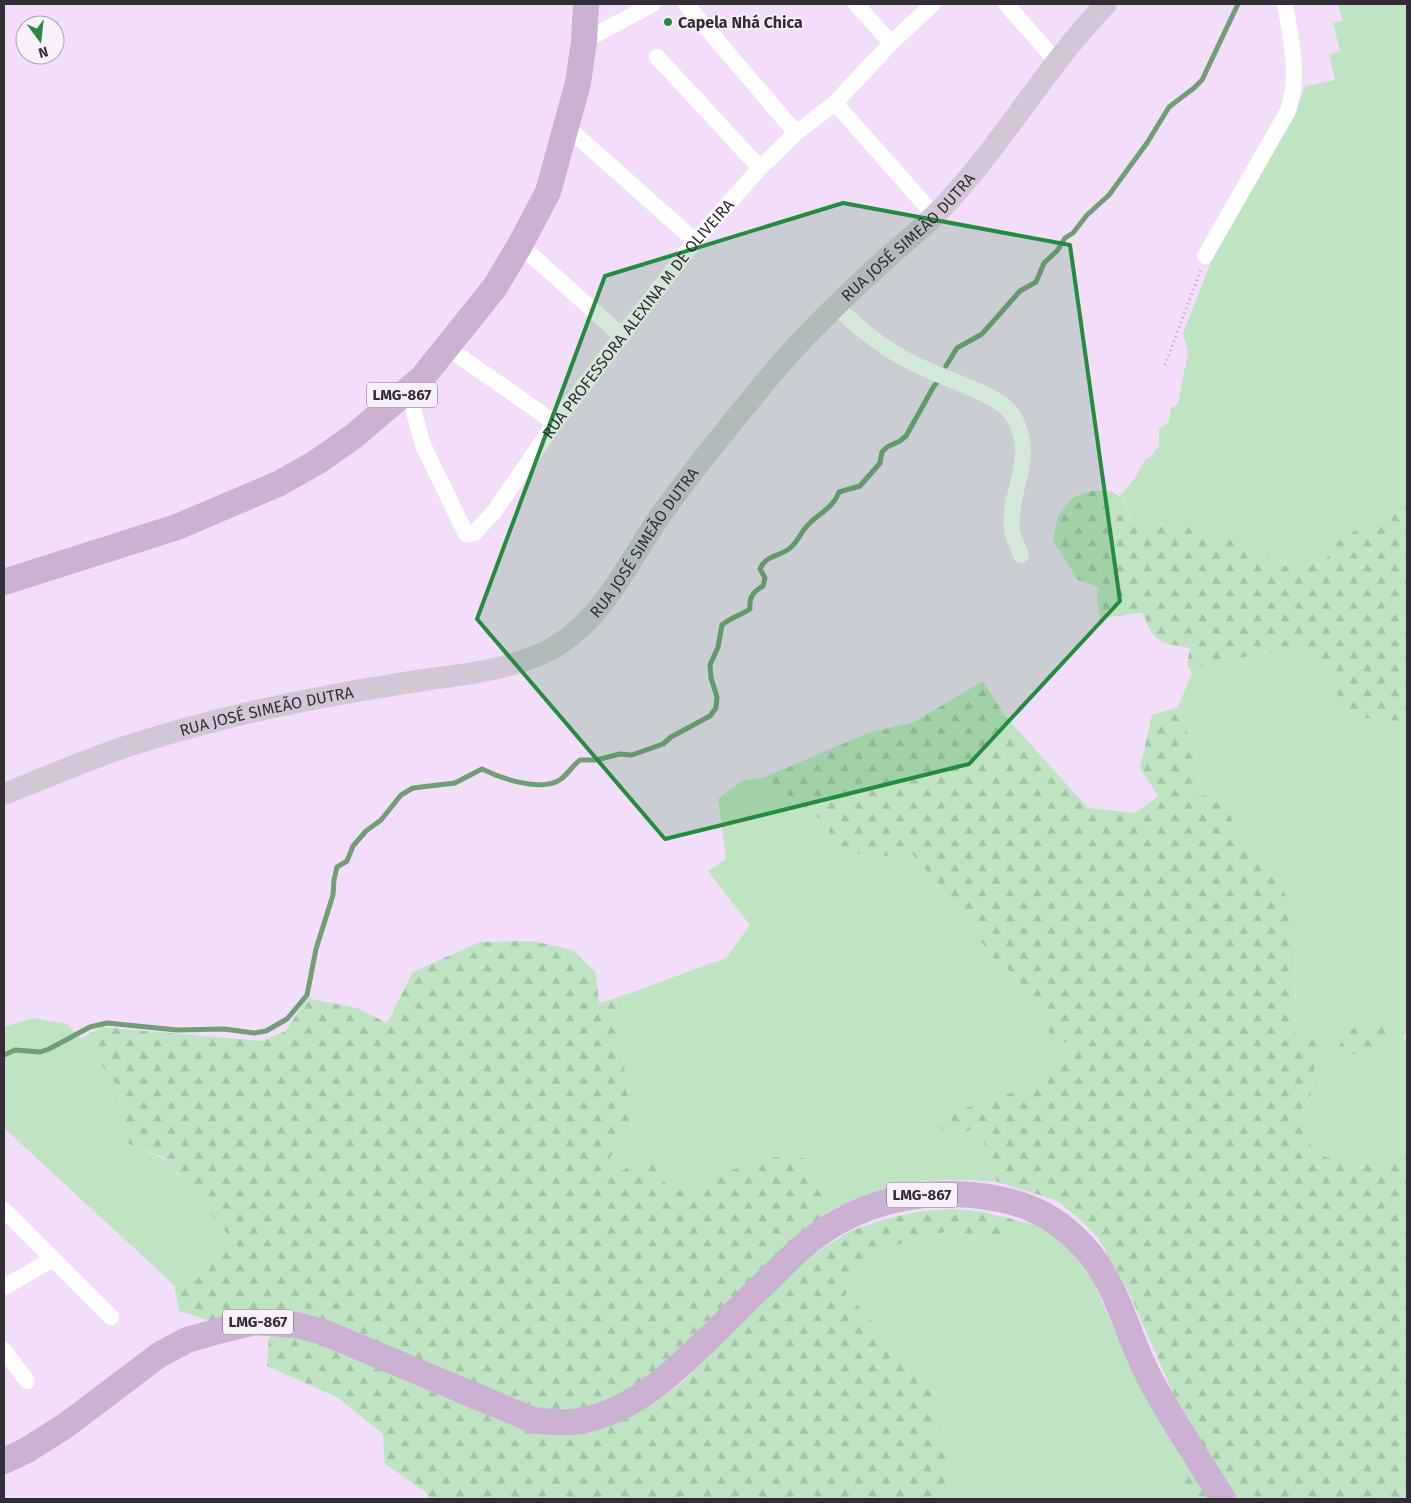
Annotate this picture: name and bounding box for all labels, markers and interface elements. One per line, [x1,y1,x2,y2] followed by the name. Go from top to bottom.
[678,13,803,32] place label: Capela Nhá Chica
[15,15,65,65] north arrow
[662,16,674,28] marker: Capela Nhá Chica
[37,43,50,61] text: N
[837,168,979,305] street label: RUA JOSÉ SIMEÃO DUTRA
[538,194,738,442] street label: RUA PROFESSORA ALEXINA M DE OLIVEIRA
[367,382,437,408] road number: LMG-867
[586,463,703,621] street label: RUA JOSÉ SIMEÃO DUTRA
[177,682,356,740] street label: RUA JOSÉ SIMEÃO DUTRA
[887,1182,957,1208] road number: LMG-867
[223,1310,293,1334] road number: LMG-867

